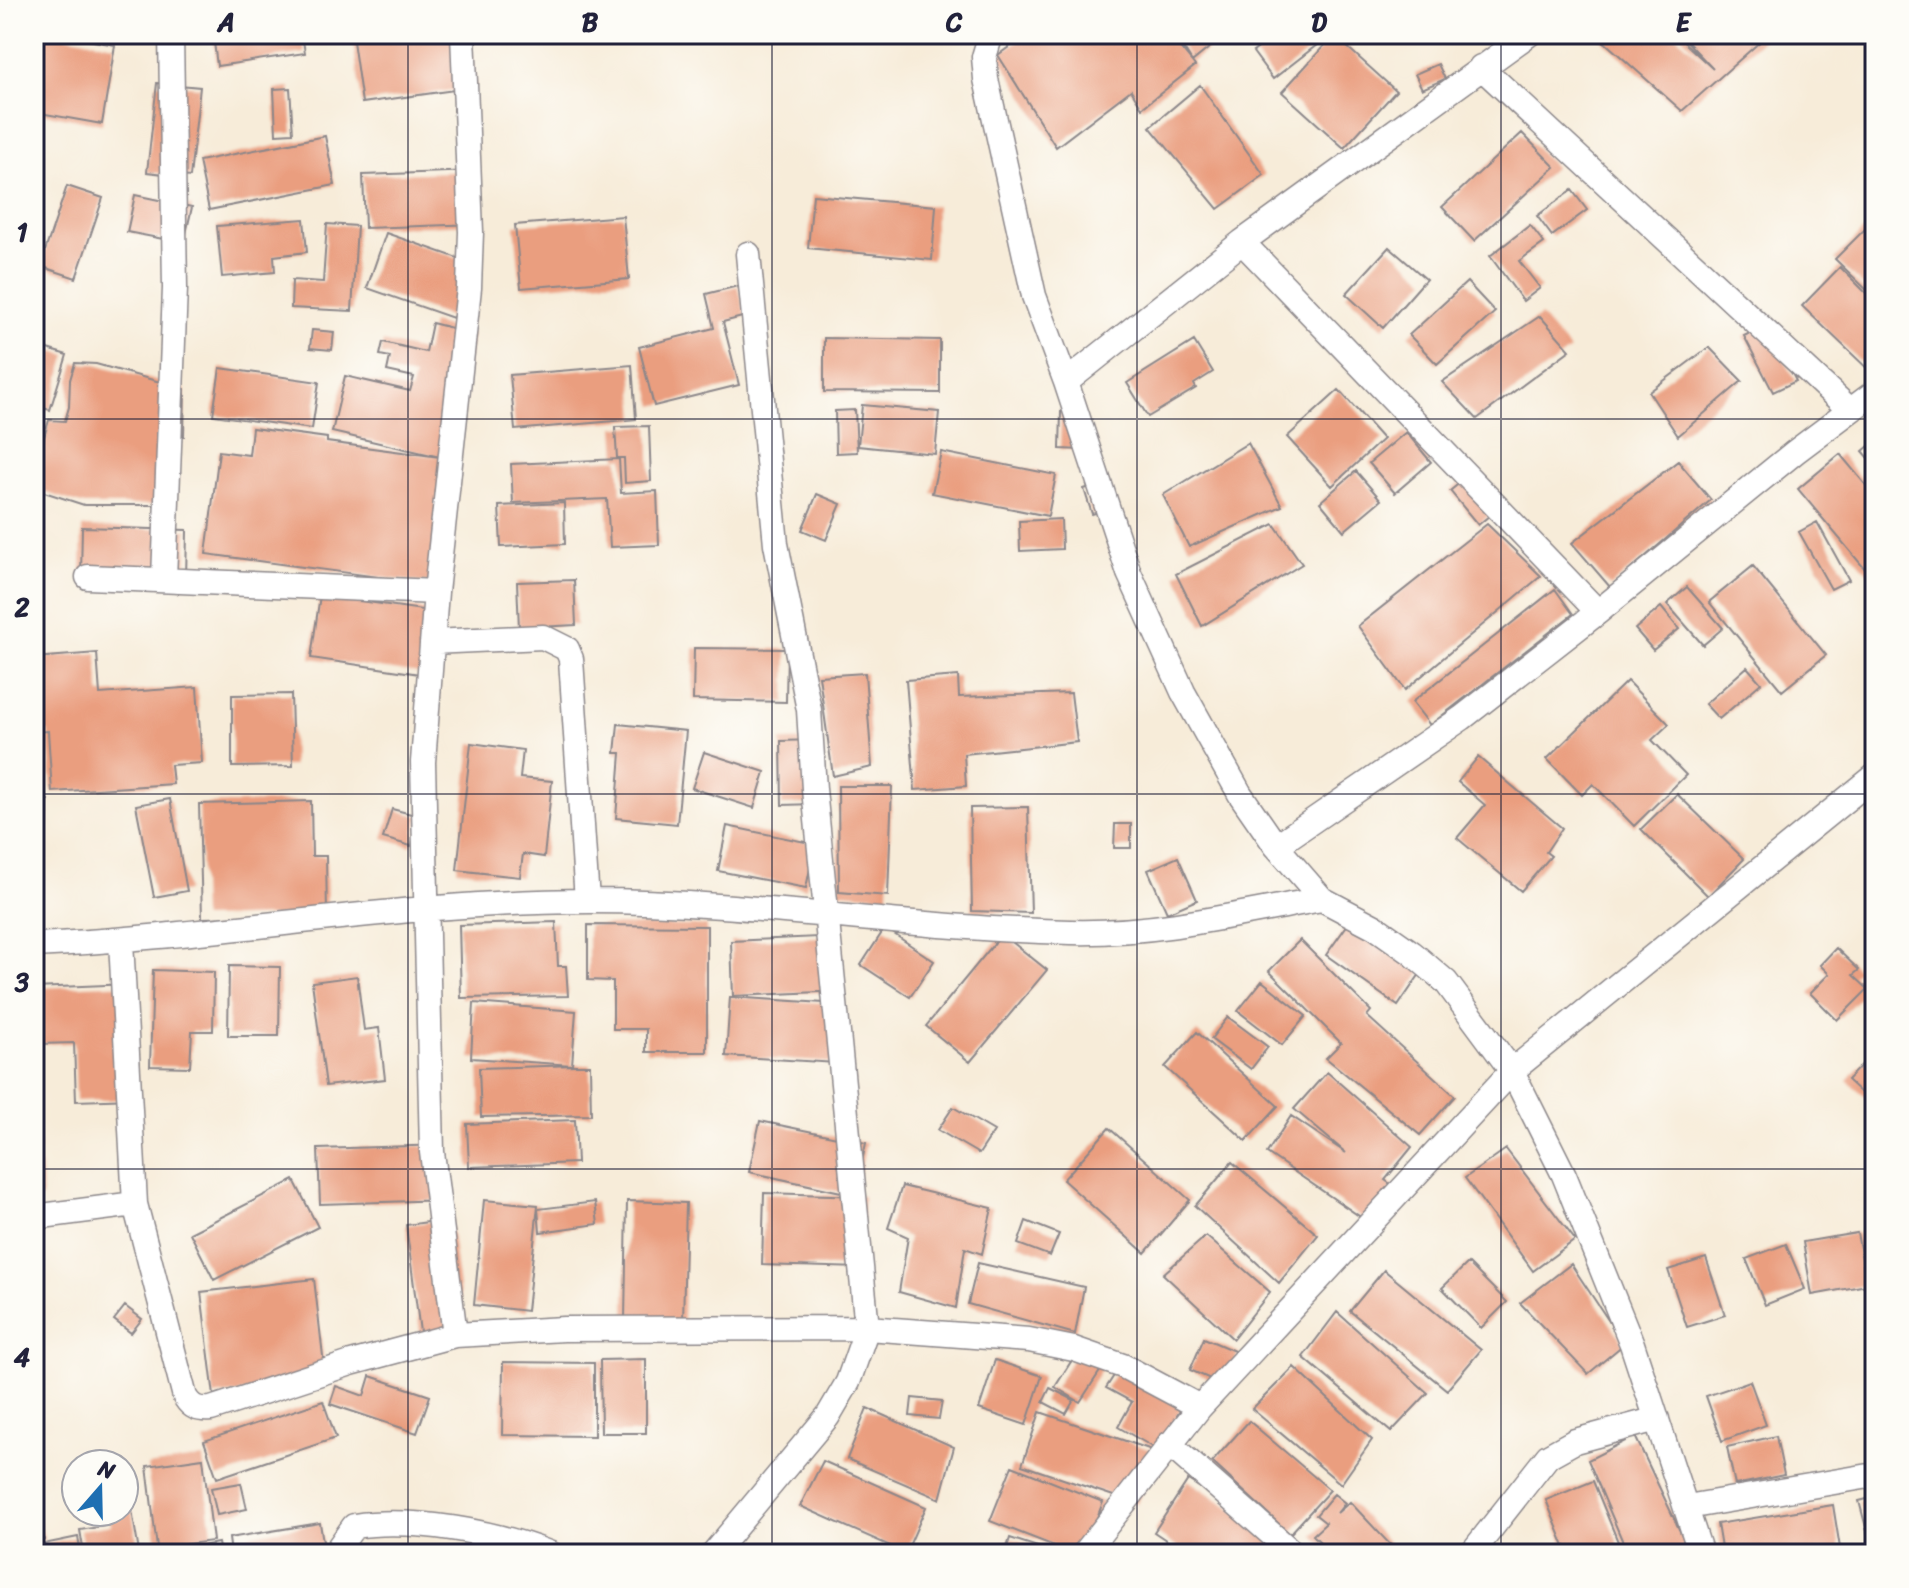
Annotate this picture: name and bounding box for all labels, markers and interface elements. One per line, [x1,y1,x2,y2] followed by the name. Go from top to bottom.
[216,0,235,45] text: A
[582,0,599,45] text: B
[945,0,963,45] text: C
[1311,0,1327,45] text: D
[1676,0,1693,45] text: E
[16,209,28,255] text: 1
[13,584,30,630] text: 2
[14,959,30,1005] text: 3
[14,1334,30,1380] text: 4
[60,1448,140,1528] north arrow
[92,1448,121,1491] text: N

